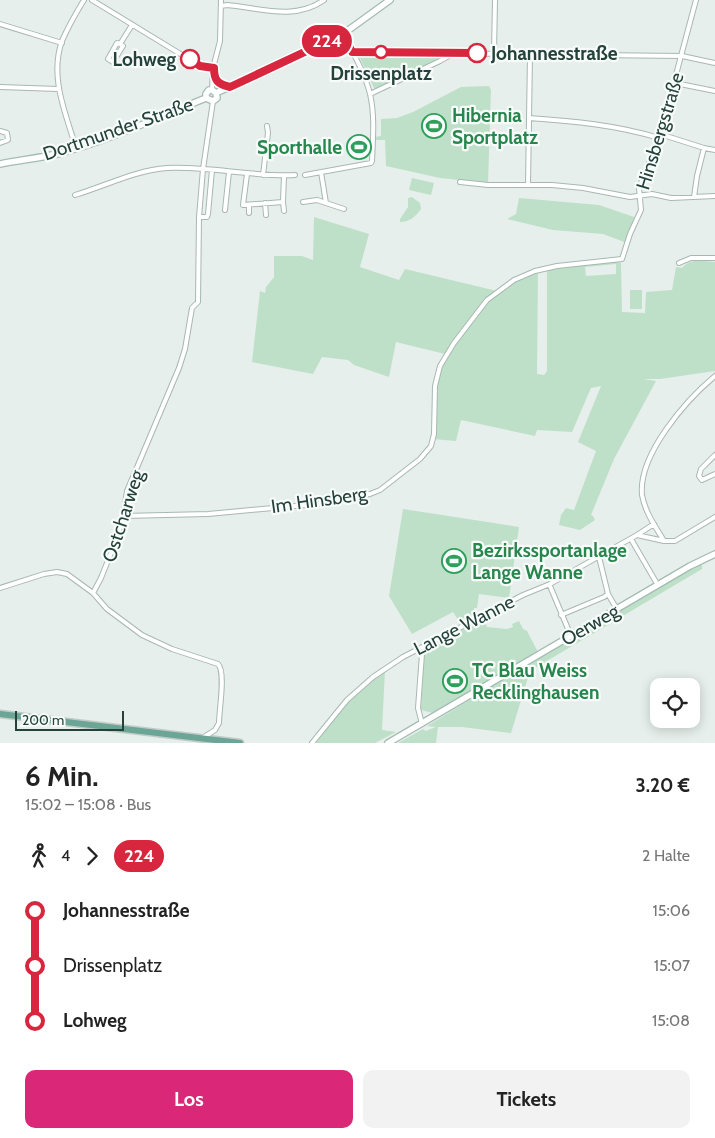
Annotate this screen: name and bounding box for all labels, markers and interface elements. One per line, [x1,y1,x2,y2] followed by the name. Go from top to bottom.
[298,25,356,57] line badge: 224
[312,30,342,52] text: 224
[490,42,618,65] place label: Johannesstraße
[467,43,487,63] marker: Johannesstraße
[374,45,388,59] marker: Drissenplatz
[113,48,176,71] place label: Lohweg
[180,49,200,69] marker: Lohweg
[330,62,432,85] place label: Drissenplatz
[631,69,689,192] street label: Hinsbergstraße
[40,92,196,165] street label: Dortmunder Straße
[452,104,538,149] place label: Hibernia Sportplatz
[421,113,447,139] sports icon: Hibernia Sportplatz
[346,134,372,160] sports icon: Sporthalle
[257,136,342,159] place label: Sporthalle
[97,466,149,565] street label: Ostcharweg
[269,482,369,518] street label: Im Hinsberg
[472,539,627,584] place label: Bezirkssportanlage Lange Wanne
[441,548,467,574] sports icon: Bezirkssportanlage Lange Wanne
[410,590,518,660] street label: Lange Wanne
[557,599,624,651] street label: Oerweg
[472,659,599,704] place label: TC Blau Weiss Recklinghausen
[442,668,468,694] sports icon: TC Blau Weiss Recklinghausen
[650,678,700,728] map controls
[650,678,700,728] button: locate
[15,708,124,731] scale bar
[22,711,64,729] text: 200 m
[25,759,98,793] text: 6 Min.
[636,774,690,797] text: 3.20 €
[25,795,151,814] text: 15:02 – 15:08 · Bus
[25,842,53,870] icon: walk
[78,842,106,870] icon: forward
[124,845,154,867] text: 224
[61,846,70,865] text: 4
[642,846,690,865] text: 2 Halte
[63,899,189,922] text: Johannesstraße
[653,901,690,920] text: 15:06
[63,954,162,977] text: Drissenplatz
[654,956,690,975] text: 15:07
[63,1009,126,1032] text: Lohweg
[652,1011,690,1030] text: 15:08
[25,1070,353,1128] button: Los
[363,1070,690,1128] button: Tickets

